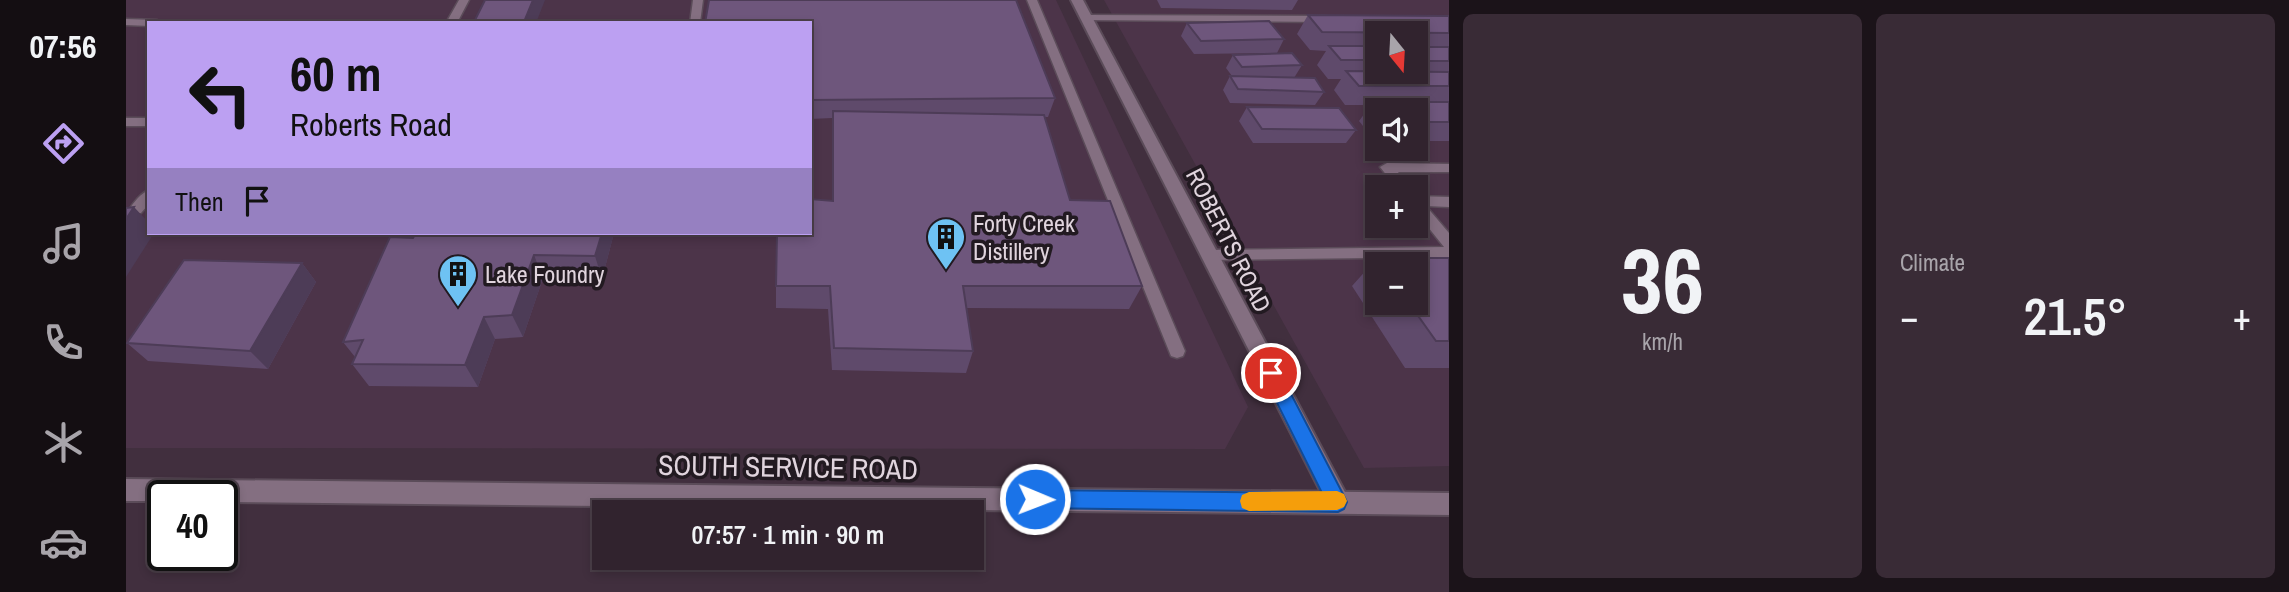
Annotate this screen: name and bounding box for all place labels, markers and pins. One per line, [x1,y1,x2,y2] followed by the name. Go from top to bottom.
[973,207,1075,267] place label: Forty Creek Distillery
[925,216,967,271] building icon: Forty Creek Distillery
[437,253,479,308] building icon: Lake Foundry
[485,258,605,290] place label: Lake Foundry
[1241,343,1301,403] pin

